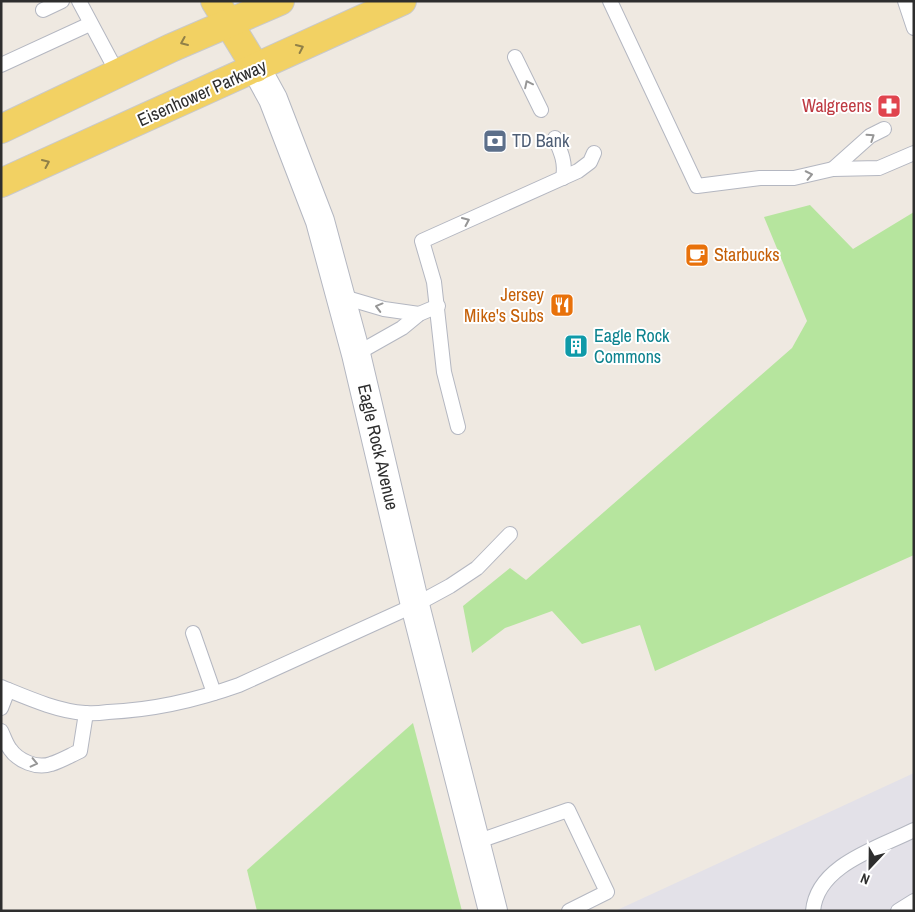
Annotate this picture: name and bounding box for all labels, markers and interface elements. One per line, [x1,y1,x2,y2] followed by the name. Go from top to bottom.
[180,36,189,47] one-way arrow
[295,44,304,55] one-way arrow
[133,53,271,132] street label: Eisenhower Parkway
[524,80,534,89] one-way arrow
[802,93,872,118] place label: Walgreens
[876,93,902,119] pharmacy icon: Walgreens
[482,128,508,154] bank icon: TD Bank
[512,128,570,153] place label: TD Bank
[865,134,875,143] one-way arrow
[41,159,50,169] one-way arrow
[804,170,813,180] one-way arrow
[461,217,470,228] one-way arrow
[684,242,710,268] cafe icon: Starbucks
[714,242,780,267] place label: Starbucks
[464,282,545,328] place label: Jersey Mike's Subs
[549,292,575,318] restaurant icon: Jersey Mike's Subs
[375,302,384,313] one-way arrow
[594,323,670,369] place label: Eagle Rock Commons
[563,333,589,359] building icon: Eagle Rock Commons
[352,381,405,512] street label: Eagle Rock Avenue
[29,757,38,768] one-way arrow
[845,842,895,892] north arrow
[858,869,872,889] text: N

